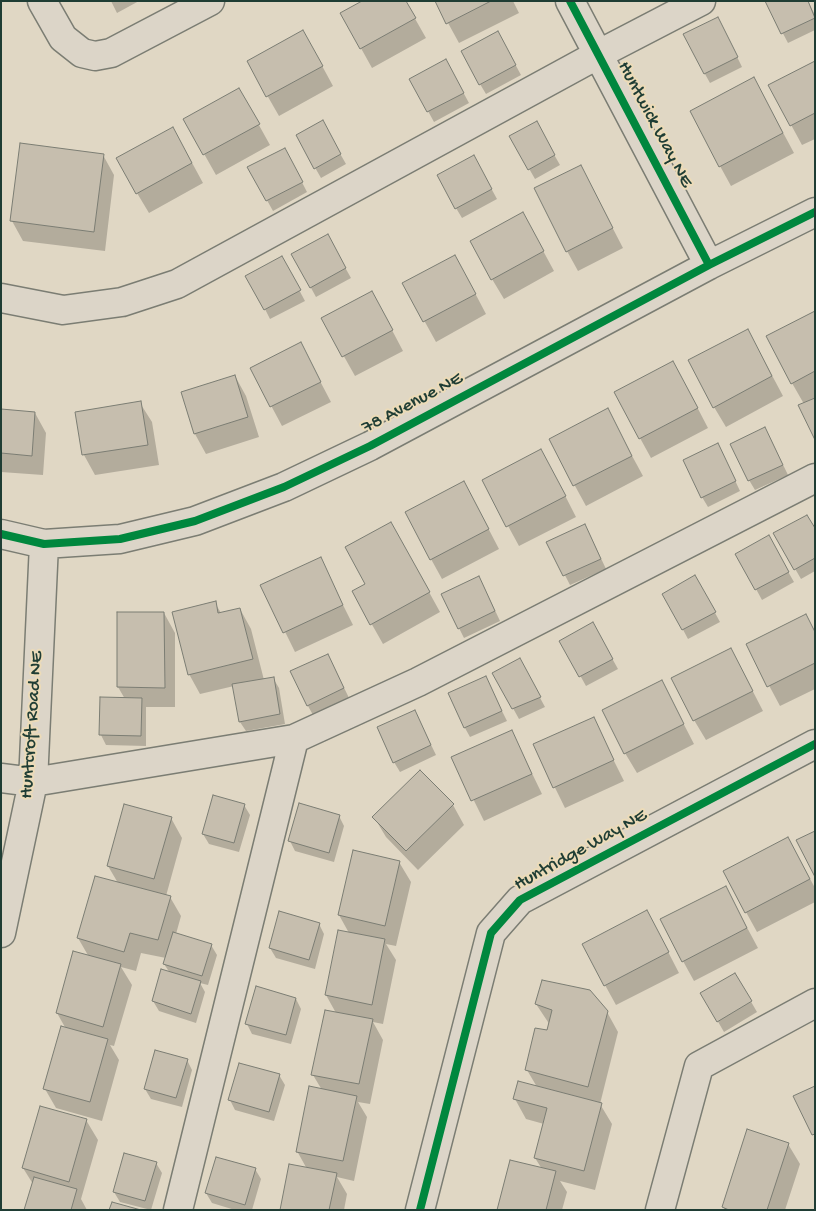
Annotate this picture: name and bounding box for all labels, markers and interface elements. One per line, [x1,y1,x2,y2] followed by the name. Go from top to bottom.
[611,58,697,192] street label: Huntwick Way NE
[359,368,467,440] street label: 78 Avenue NE
[16,650,50,800] street label: Huntcroft Road NE
[511,805,651,897] street label: Huntridge Way NE

